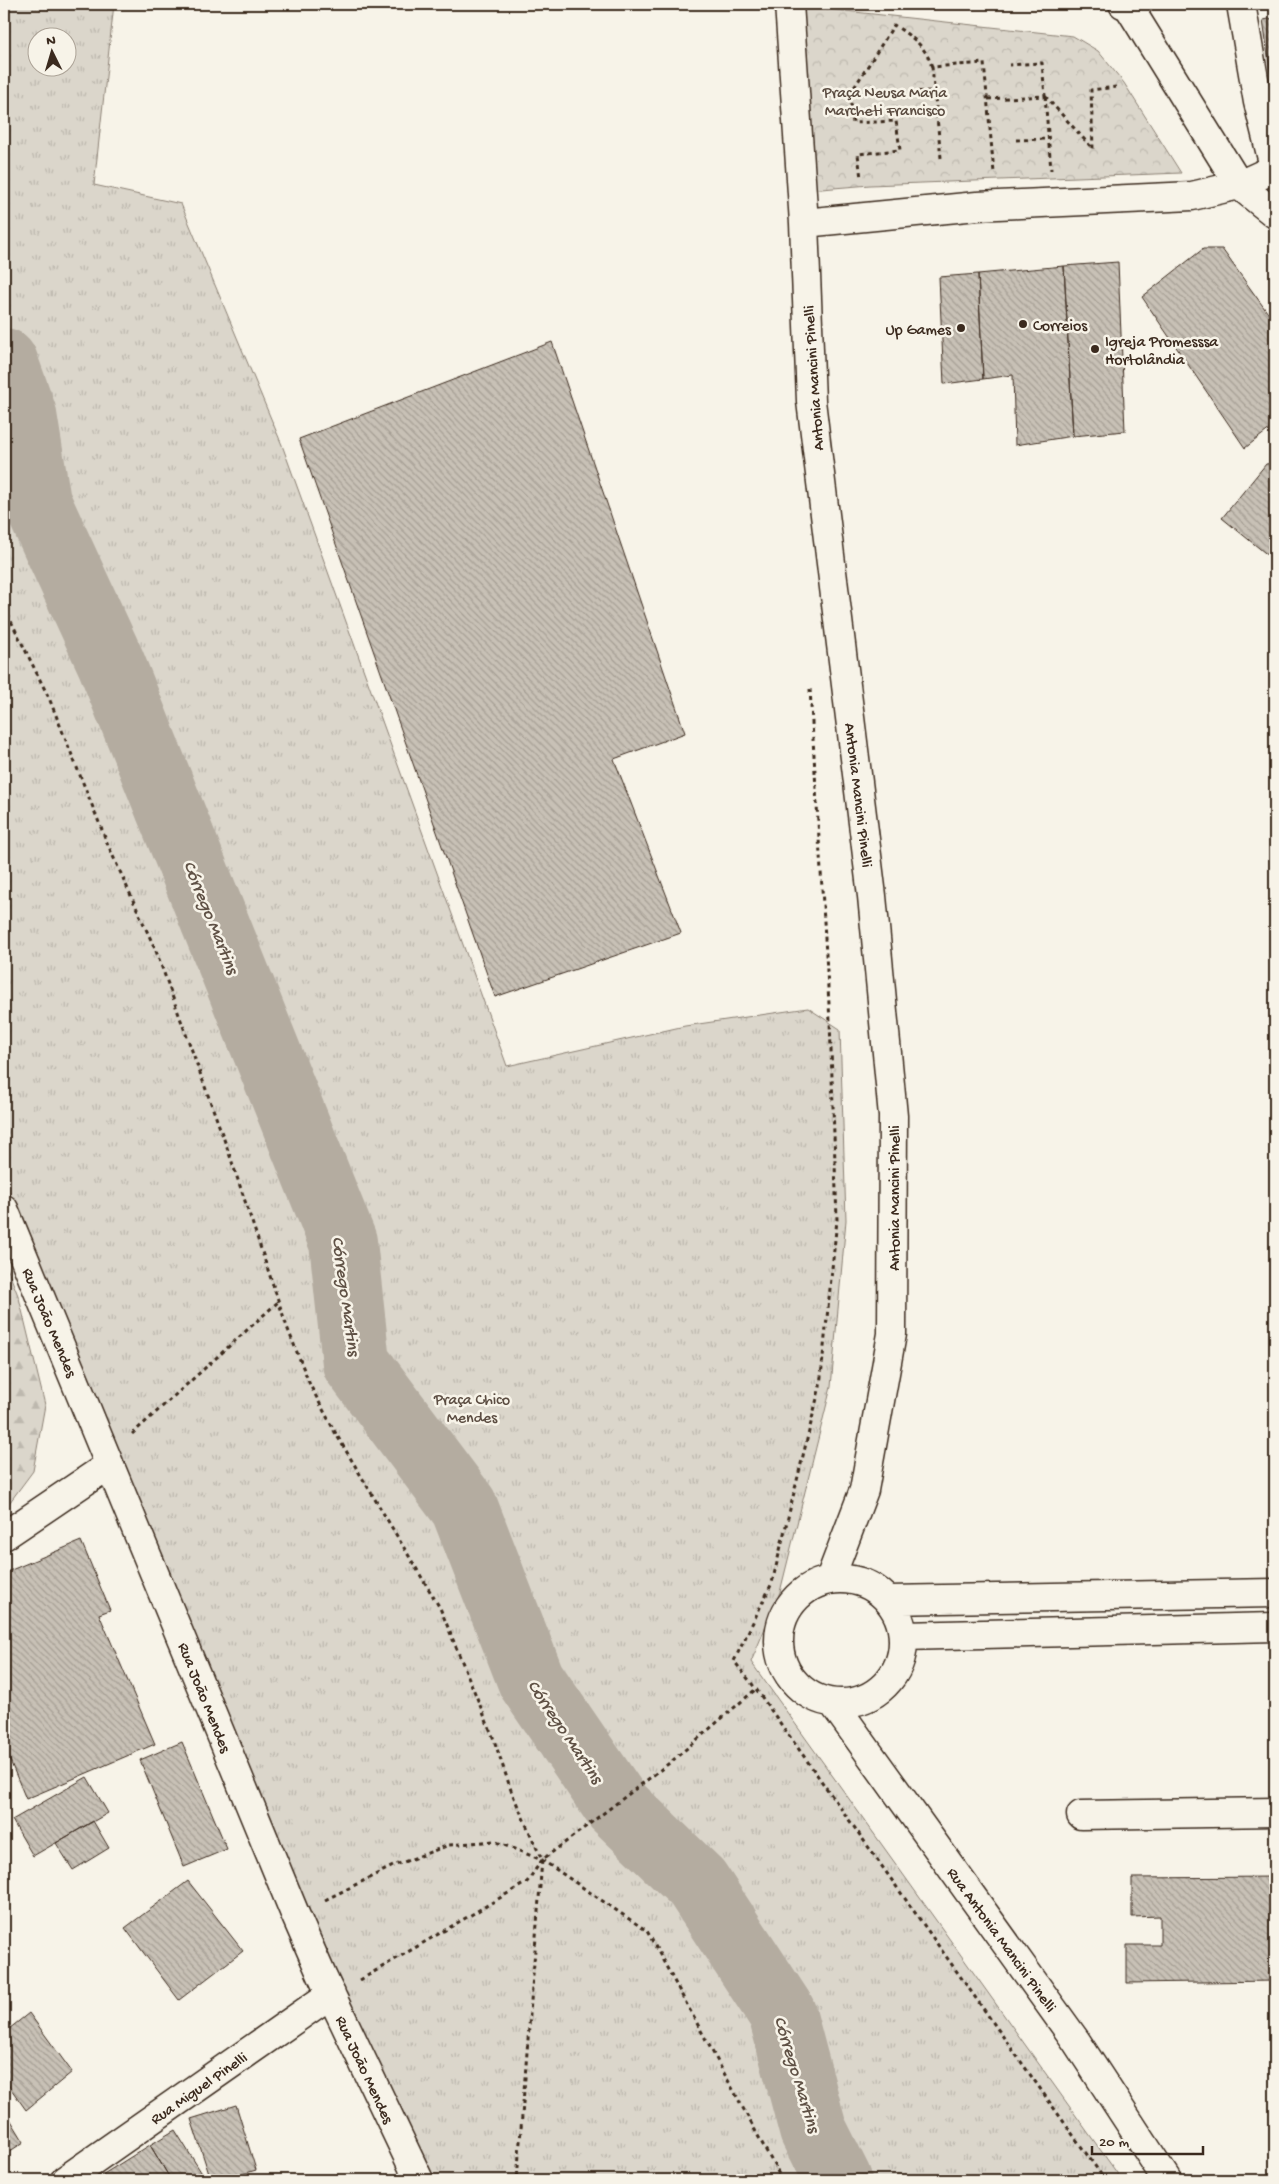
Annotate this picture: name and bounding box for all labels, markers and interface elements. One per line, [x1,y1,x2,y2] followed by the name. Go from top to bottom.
[28,28,78,78] north arrow
[46,33,56,50] text: N
[822,85,948,122] park label: Praça Neusa Maria Marcheti Francisco
[801,304,830,451] street label: Antonia Mancini Pinelli
[1017,318,1029,330] marker: Correios
[1033,318,1088,337] place label: Correios
[886,322,952,341] place label: Up Games
[955,322,967,334] marker: Up Games
[1105,334,1219,371] place label: Igreja Promesssa Hortolândia
[1089,343,1101,355] marker: Igreja Promesssa Hortolândia
[838,722,875,869] street label: Antonia Mancini Pinelli
[177,858,243,980] water label: Córrego Martins
[887,1125,906,1271] street label: Antonia Mancini Pinelli
[326,1235,364,1360] water label: Córrego Martins
[16,1266,80,1382] street label: Rua João Mendes
[433,1392,510,1429] park label: Praça Chico Mendes
[172,1641,234,1757] street label: Rua João Mendes
[522,1677,608,1790] water label: Córrego Martins
[941,1865,1059,2017] street label: Rua Antonia Mancini Pinelli
[330,2014,397,2128] street label: Rua João Mendes
[768,2014,824,2138] water label: Córrego Martins
[148,2049,252,2130] street label: Rua Miguel Pinelli
[1092,2124,1203,2156] scale bar
[1099,2134,1129,2152] text: 20 m

